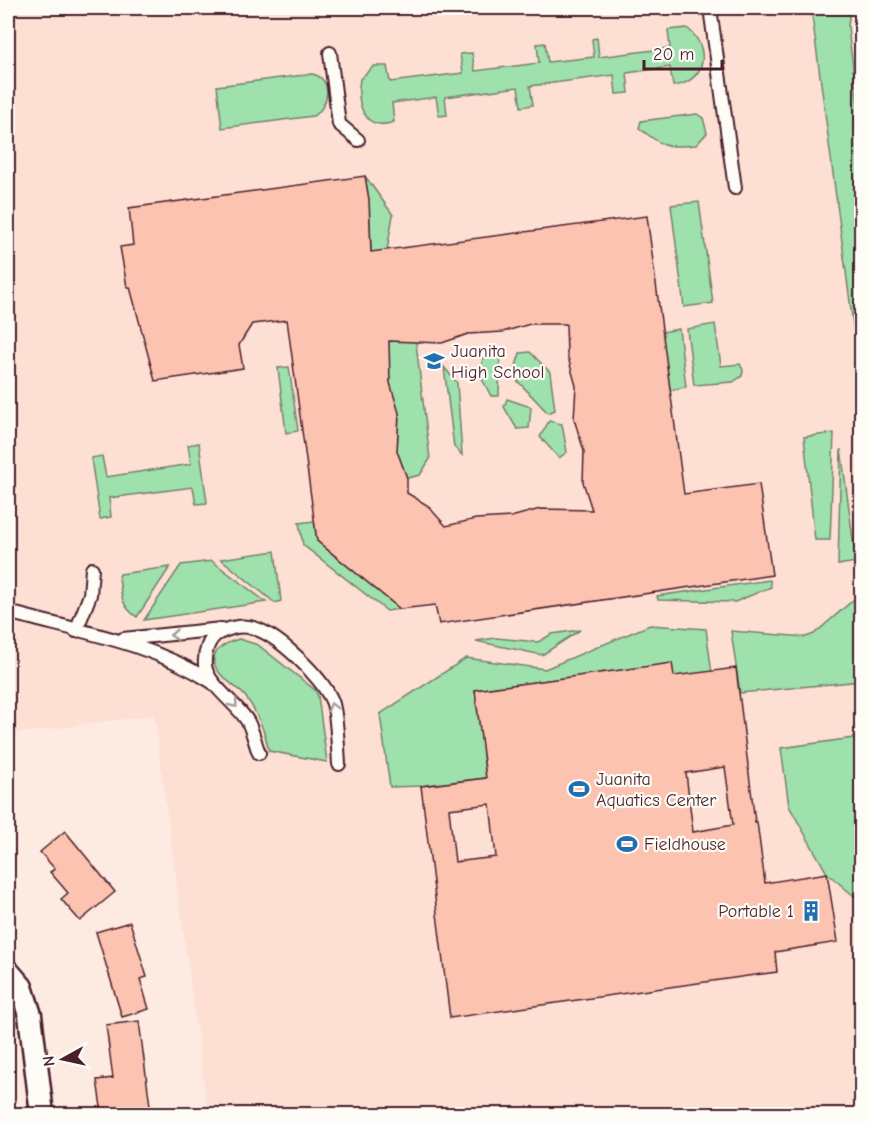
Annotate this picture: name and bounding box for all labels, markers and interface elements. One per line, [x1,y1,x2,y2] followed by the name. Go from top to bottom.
[644,33,722,71] scale bar
[653,44,694,65] text: 20 m
[451,341,545,383] place label: Juanita High School
[422,349,446,373] school or university icon: Juanita High School
[169,628,178,641] one-way arrow
[226,697,237,708] one-way arrow
[326,702,339,712] one-way arrow
[596,769,717,811] place label: Juanita Aquatics Center
[567,777,591,801] sports icon: Juanita Aquatics Center
[615,832,639,856] sports icon: Fieldhouse
[644,834,726,855] place label: Fieldhouse
[799,899,823,923] building icon: Portable 1
[718,901,794,922] place label: Portable 1
[33,1029,93,1089] north arrow
[39,1055,59,1067] text: N

